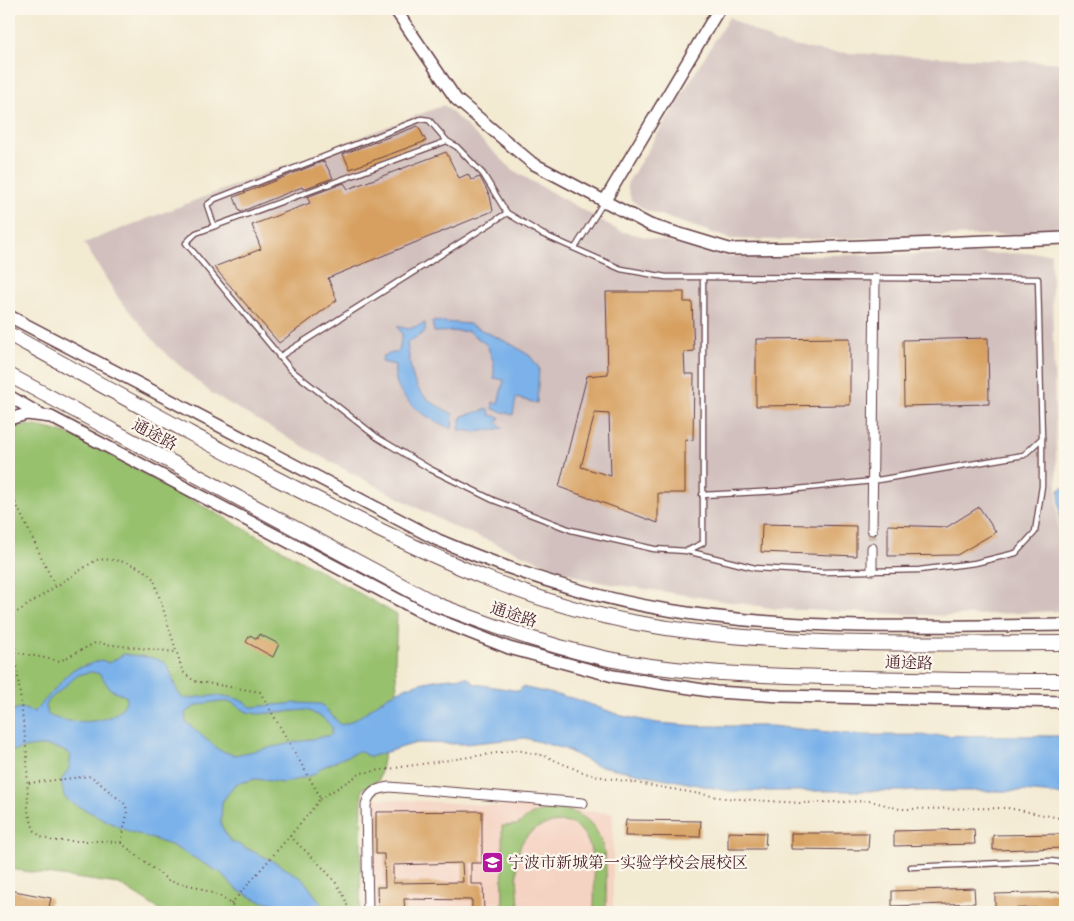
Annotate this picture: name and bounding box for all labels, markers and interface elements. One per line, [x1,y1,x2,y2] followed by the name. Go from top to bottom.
[128,414,181,456] street label: 通途路
[487,597,540,633] street label: 通途路
[885,651,933,675] street label: 通途路
[480,850,504,874] school or university icon: 宁波市新城第一实验学校会展校区
[508,852,748,874] place label: 宁波市新城第一实验学校会展校区

